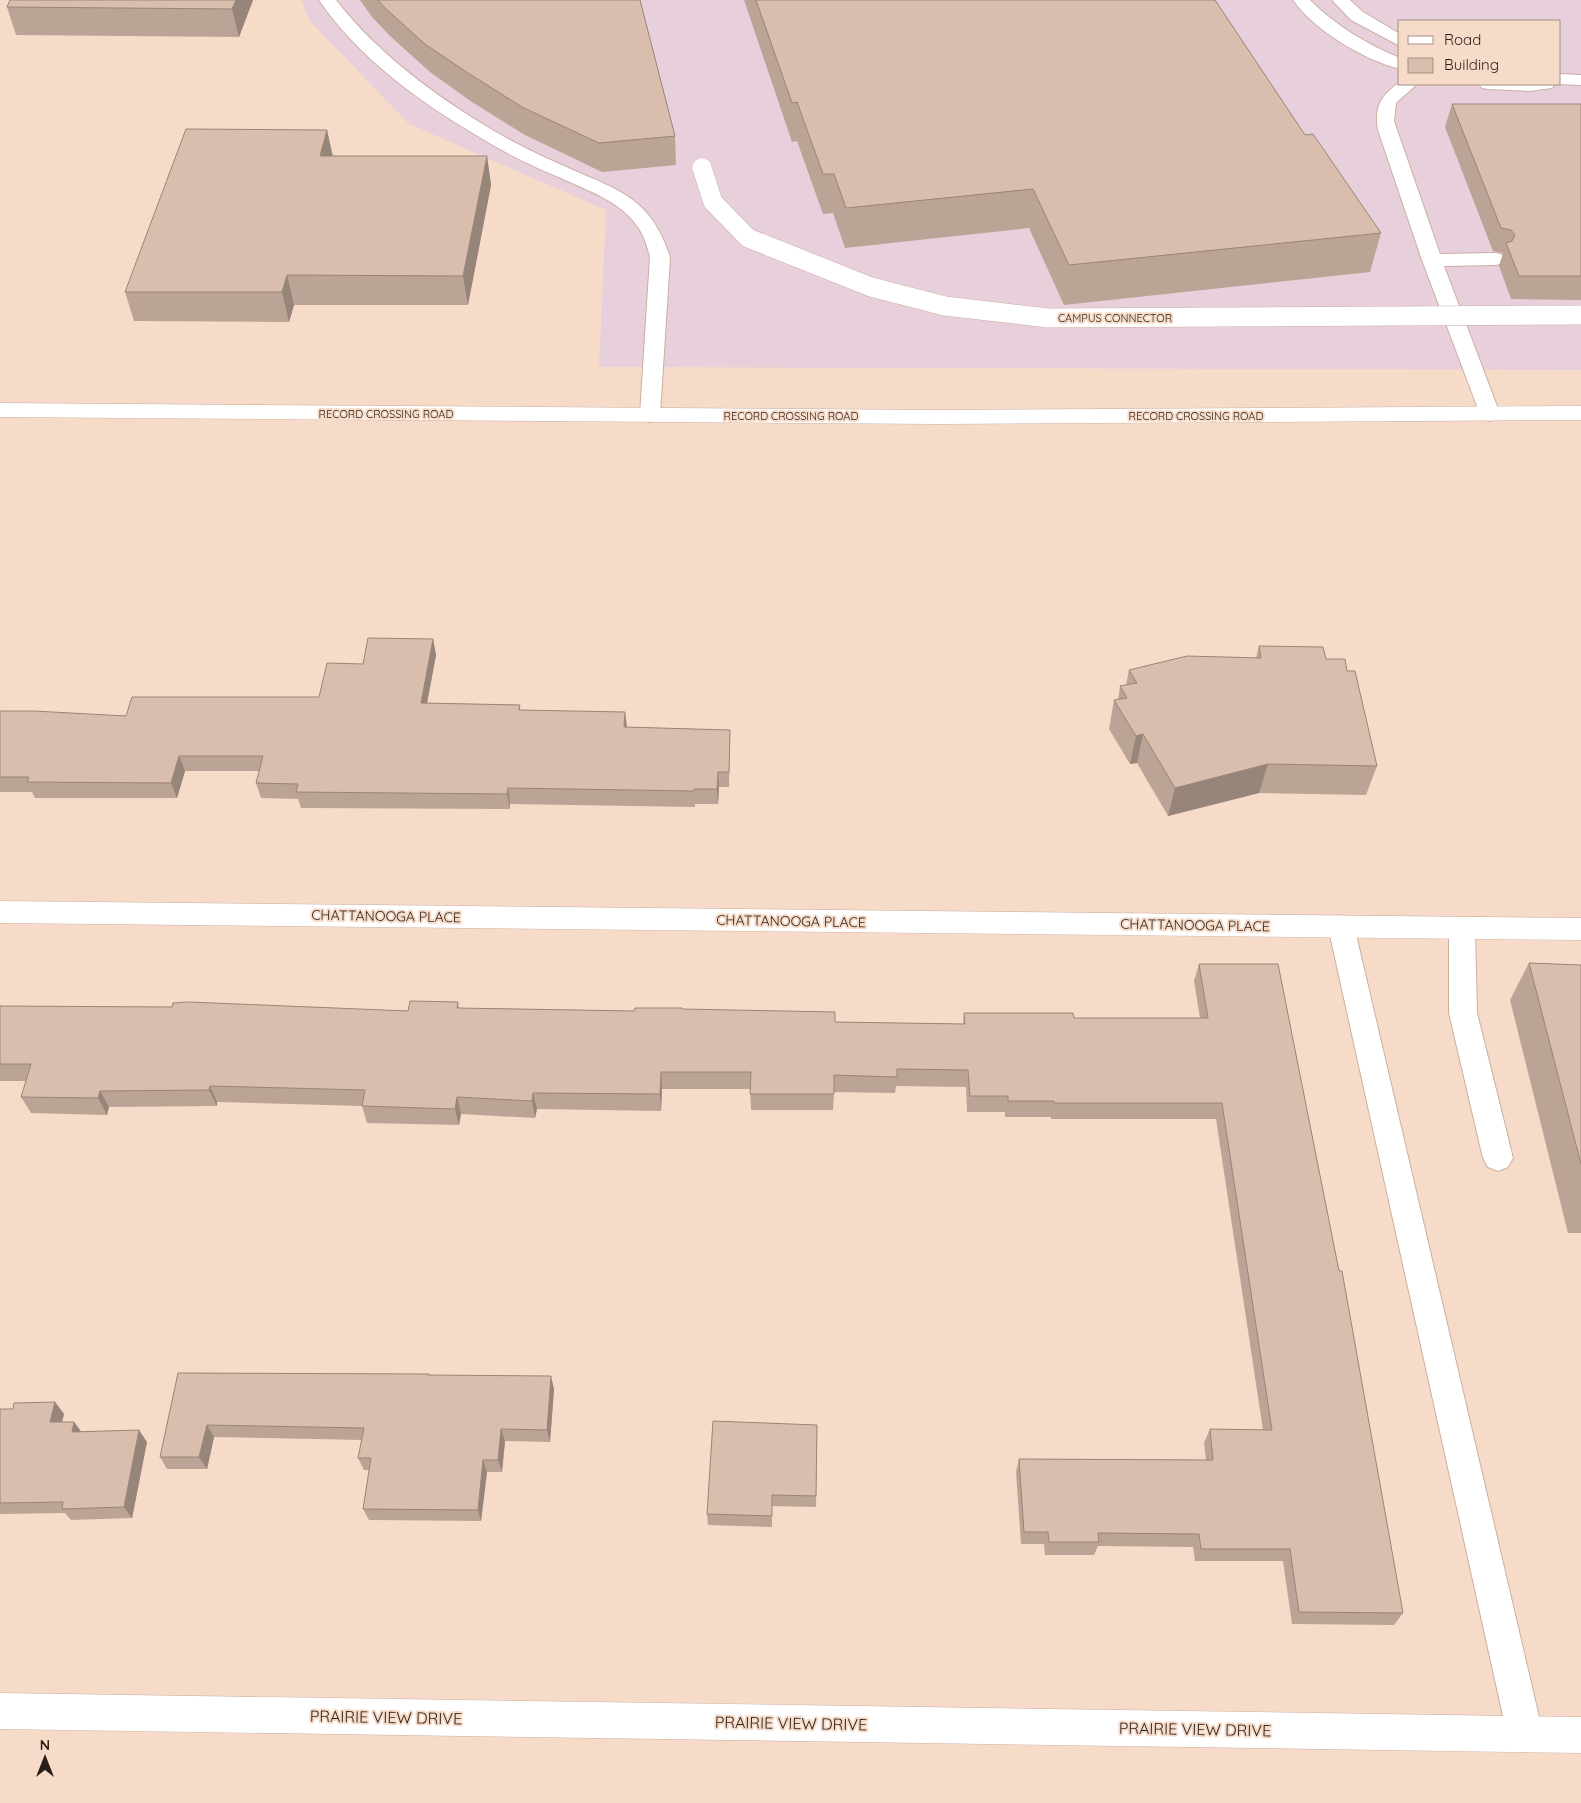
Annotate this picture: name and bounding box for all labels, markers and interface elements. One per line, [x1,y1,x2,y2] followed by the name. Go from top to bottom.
[1398,20,1561,85] legend
[1444,30,1481,49] text: Road
[1444,55,1499,74] text: Building
[1058,311,1172,325] street label: CAMPUS CONNECTOR
[319,407,453,421] street label: RECORD CROSSING ROAD
[724,409,858,423] street label: RECORD CROSSING ROAD
[1129,409,1263,423] street label: RECORD CROSSING ROAD
[311,906,461,926] street label: CHATTANOOGA PLACE
[716,911,866,931] street label: CHATTANOOGA PLACE
[1120,915,1270,935] street label: CHATTANOOGA PLACE
[310,1706,462,1728] street label: PRAIRIE VIEW DRIVE
[715,1712,867,1734] street label: PRAIRIE VIEW DRIVE
[1119,1718,1271,1740] street label: PRAIRIE VIEW DRIVE
[20,1733,70,1783] north arrow
[40,1736,50,1754] text: N

